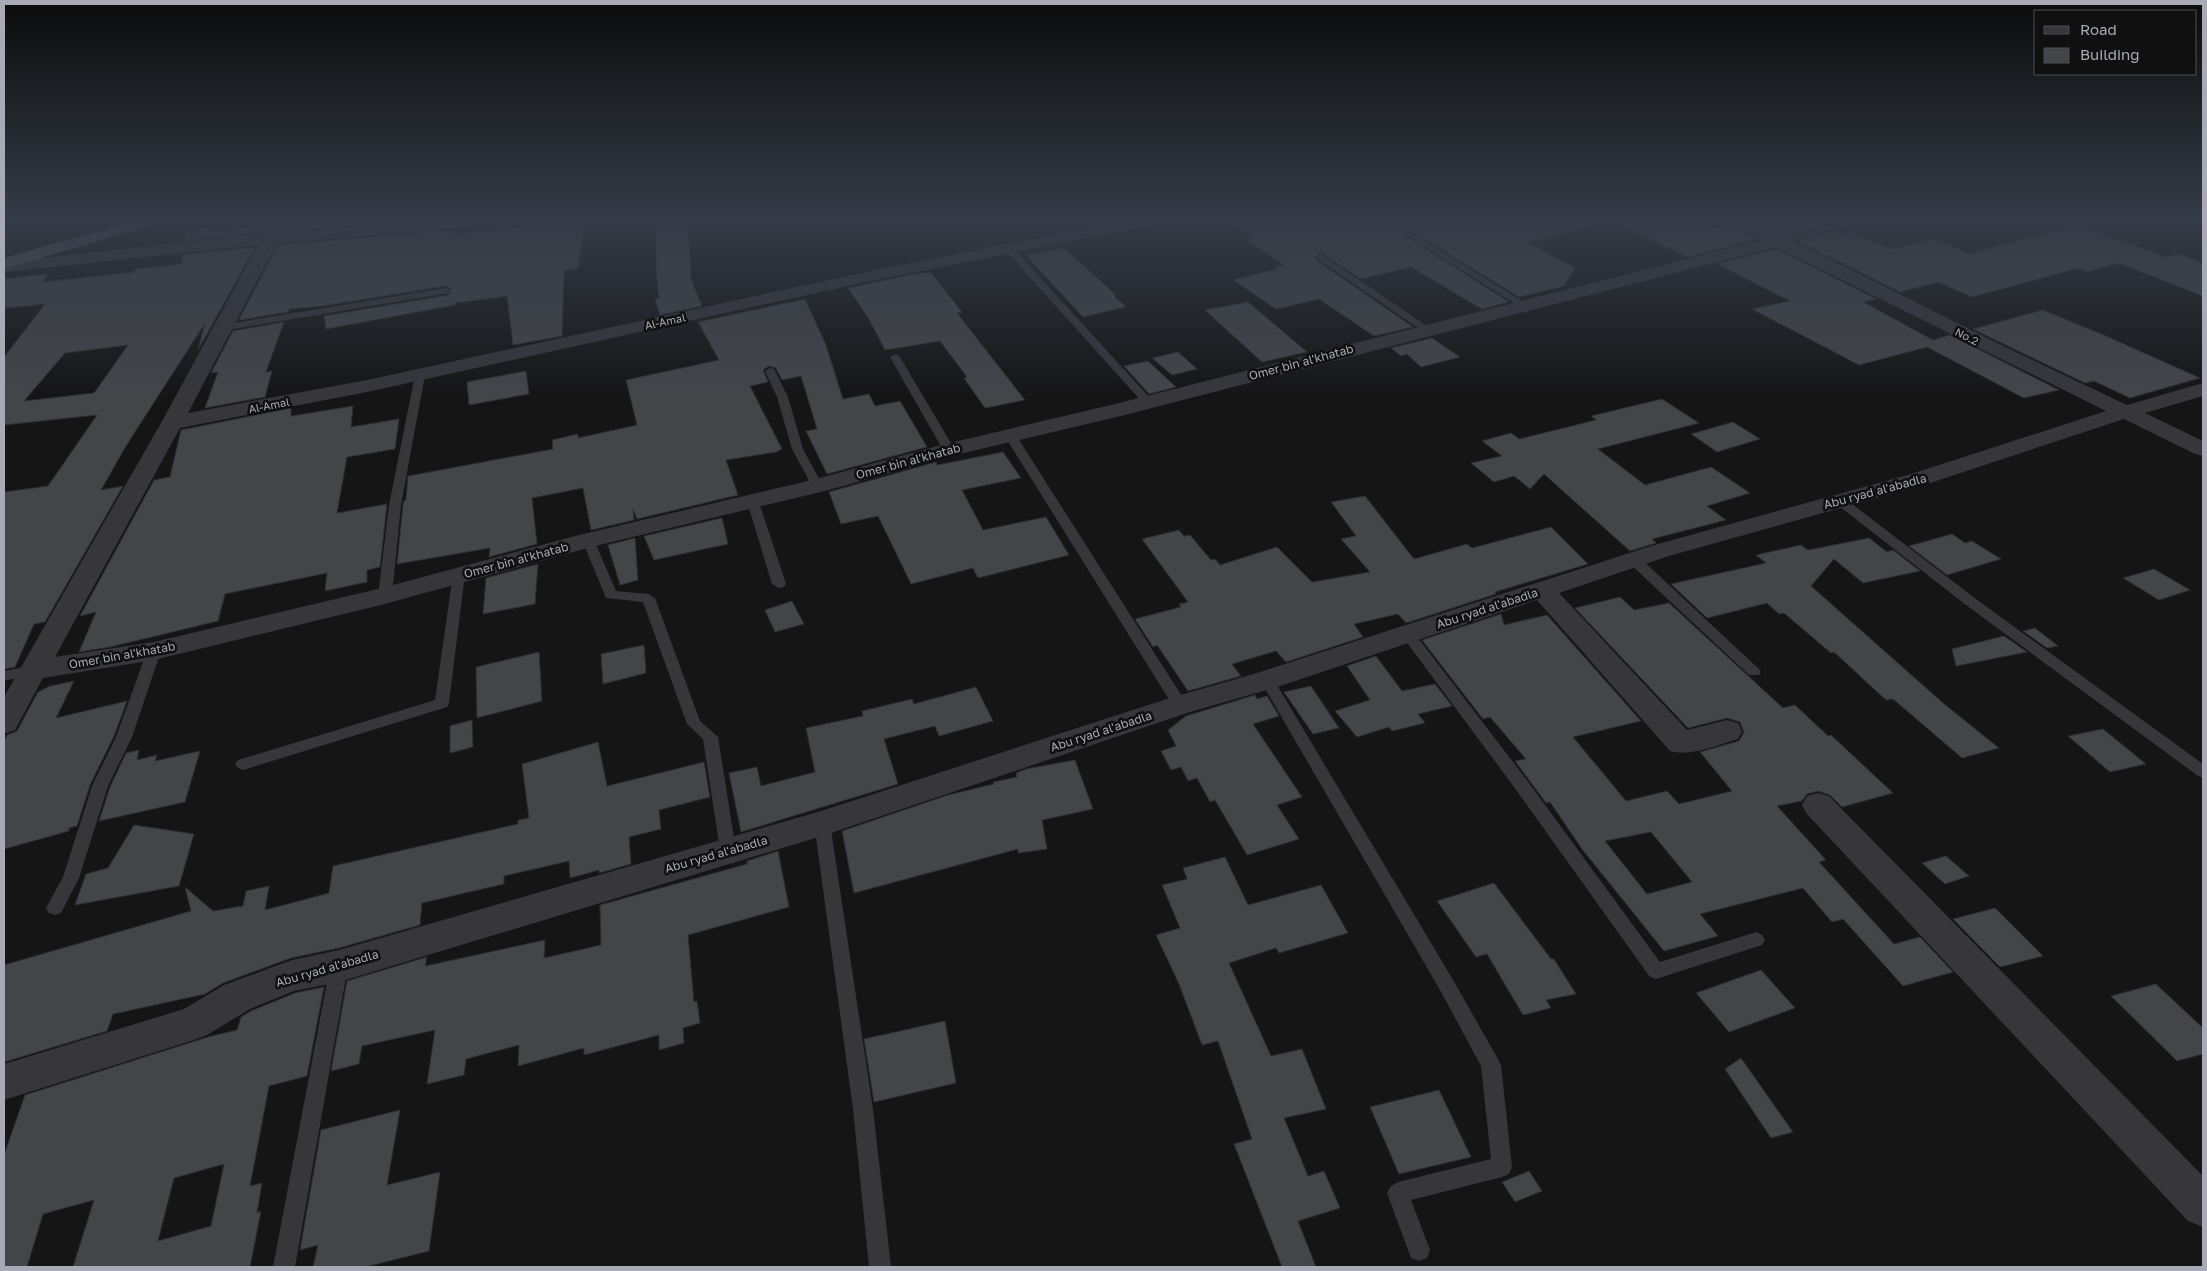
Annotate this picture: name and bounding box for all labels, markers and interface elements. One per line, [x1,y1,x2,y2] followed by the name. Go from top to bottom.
[2034,10,2197,75] legend
[2080,20,2117,38] text: Road
[2080,45,2140,63] text: Building
[643,310,687,332] street label: Al-Amal
[1953,325,1981,347] street label: No.2
[1247,341,1355,383] street label: Omer bin al'khatab
[248,395,291,415] street label: Al-Amal
[854,440,962,482] street label: Omer bin al'khatab
[1822,470,1928,512] street label: Abu ryad al'abadla
[462,539,570,581] street label: Omer bin al'khatab
[1434,584,1540,632] street label: Abu ryad al'abadla
[68,638,176,672] street label: Omer bin al'khatab
[1048,707,1154,755] street label: Abu ryad al'abadla
[663,832,769,876] street label: Abu ryad al'abadla
[274,946,380,990] street label: Abu ryad al'abadla

